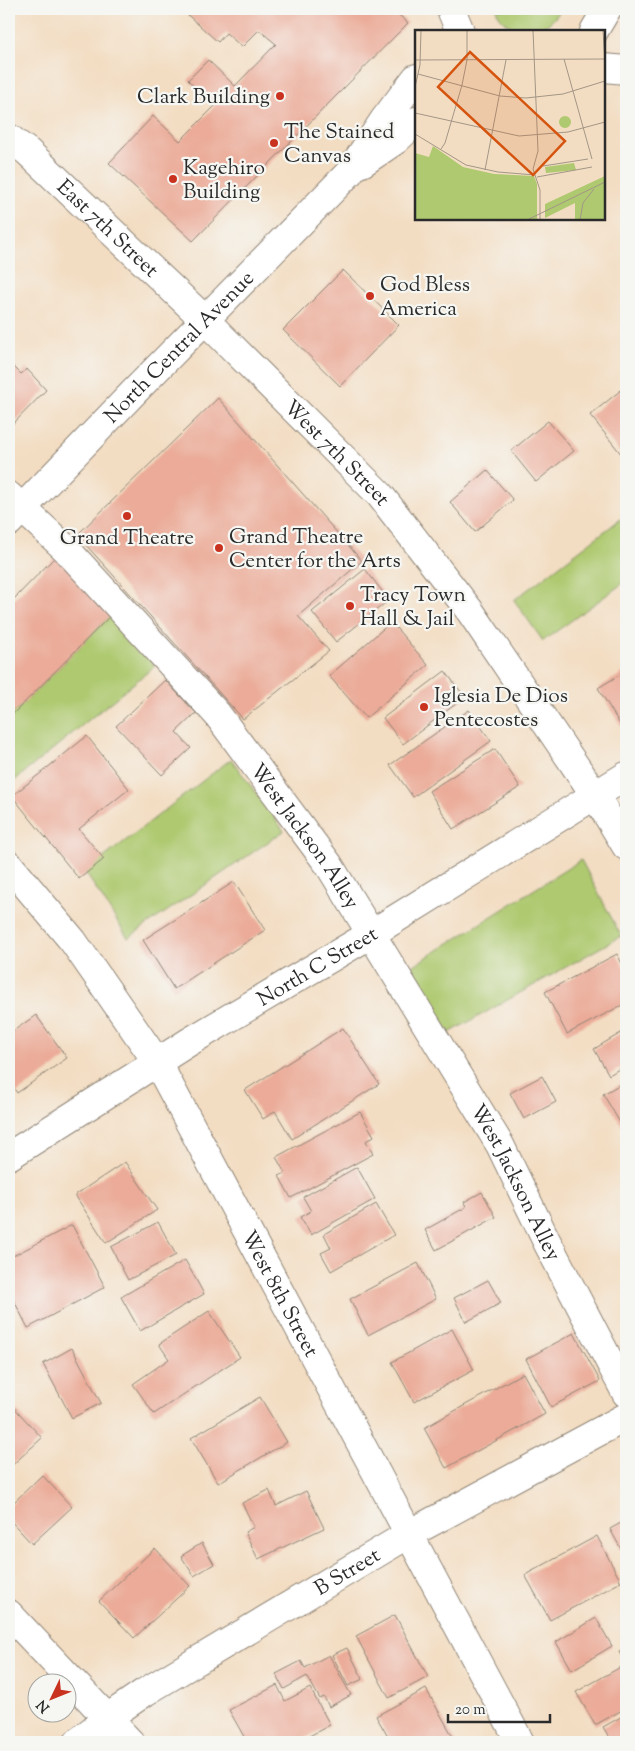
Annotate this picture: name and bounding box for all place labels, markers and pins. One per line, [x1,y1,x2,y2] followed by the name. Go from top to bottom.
[137,83,270,113] place label: Clark Building
[274,90,286,102] marker: Clark Building
[284,118,394,172] place label: The Stained Canvas
[268,137,280,149] marker: The Stained Canvas
[183,154,265,208] place label: Kagehiro Building
[167,173,179,185] marker: Kagehiro Building
[380,271,470,325] place label: God Bless America
[364,290,376,302] marker: God Bless America
[121,510,133,522] marker: Grand Theatre
[229,523,401,577] place label: Grand Theatre Center for the Arts
[60,524,194,554] place label: Grand Theatre
[213,542,225,554] marker: Grand Theatre Center for the Arts
[360,581,466,635] place label: Tracy Town Hall & Jail
[344,600,356,612] marker: Tracy Town Hall & Jail
[434,682,568,736] place label: Iglesia De Dios Pentecostes
[418,701,430,713] marker: Iglesia De Dios Pentecostes

